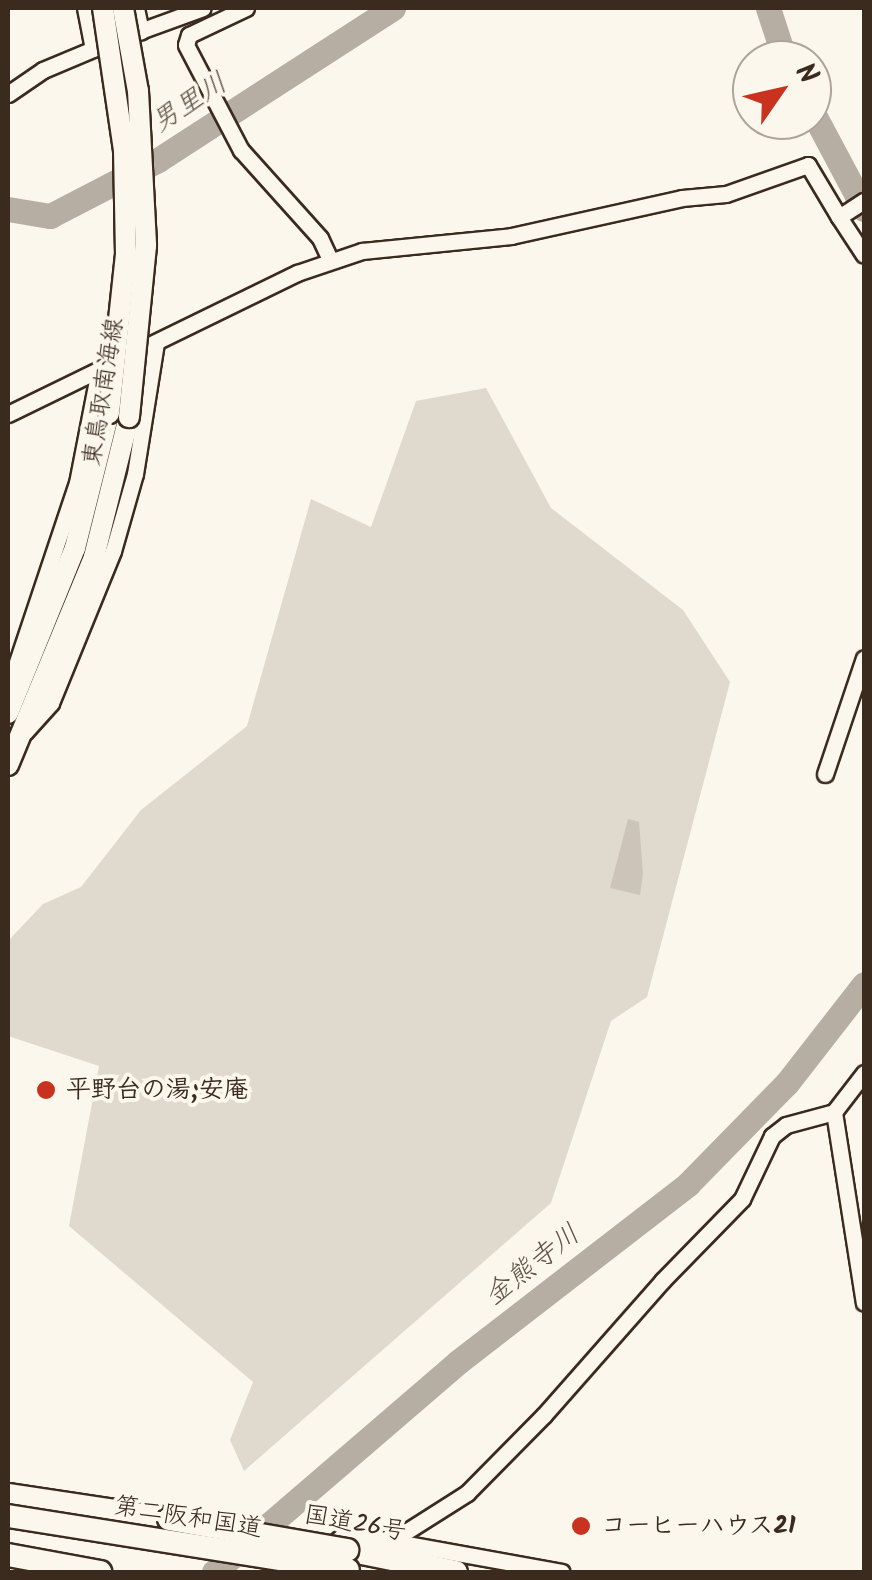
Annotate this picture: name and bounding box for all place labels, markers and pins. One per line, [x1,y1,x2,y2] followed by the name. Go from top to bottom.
[66,1075,249,1105] place label: 平野台の湯;安庵
[35,1079,57,1101] marker: 平野台の湯;安庵
[601,1511,798,1541] place label: コーヒーハウス21
[570,1515,592,1537] marker: コーヒーハウス21

